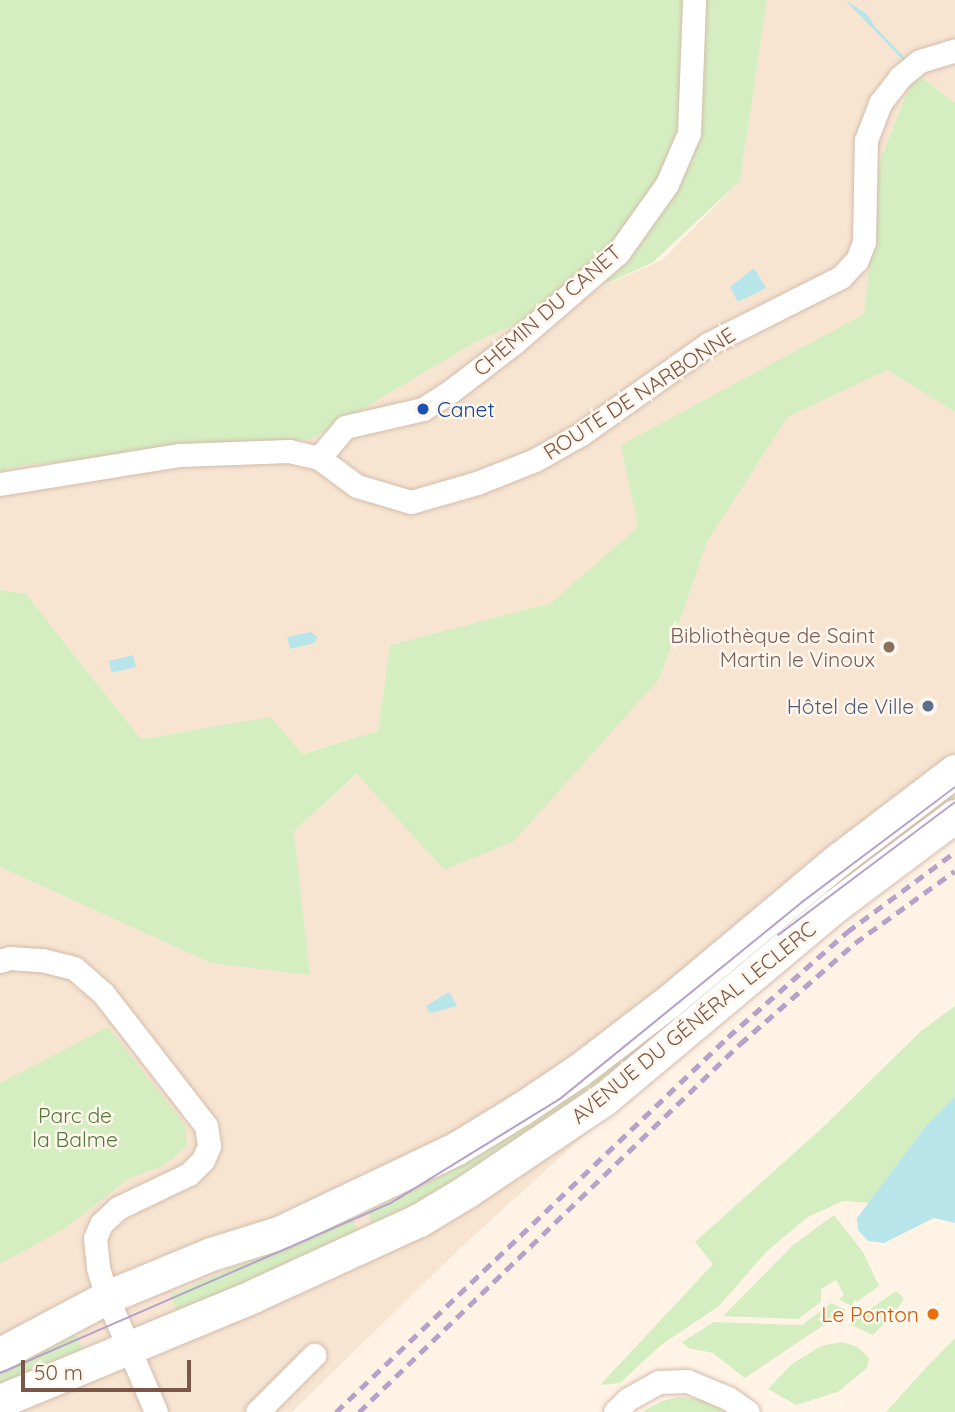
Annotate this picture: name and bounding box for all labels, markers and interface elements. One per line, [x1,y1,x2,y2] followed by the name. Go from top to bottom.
[468,239,626,381] street label: CHEMIN DU CANET
[539,322,739,464] street label: ROUTE DE NARBONNE
[437,396,495,422] place label: Canet
[415,401,431,417] marker: Canet
[670,622,875,672] place label: Bibliothèque de Saint Martin le Vinoux
[881,639,897,655] marker: Bibliothèque de Saint Martin le Vinoux
[787,693,914,719] place label: Hôtel de Ville
[920,698,936,714] marker: Hôtel de Ville
[566,916,820,1128] street label: AVENUE DU GÉNÉRAL LECLERC
[32,1102,118,1152] park label: Parc de la Balme
[821,1301,919,1327] place label: Le Ponton
[925,1306,941,1322] marker: Le Ponton
[24,1346,194,1390] scale bar
[34,1359,83,1385] text: 50 m

